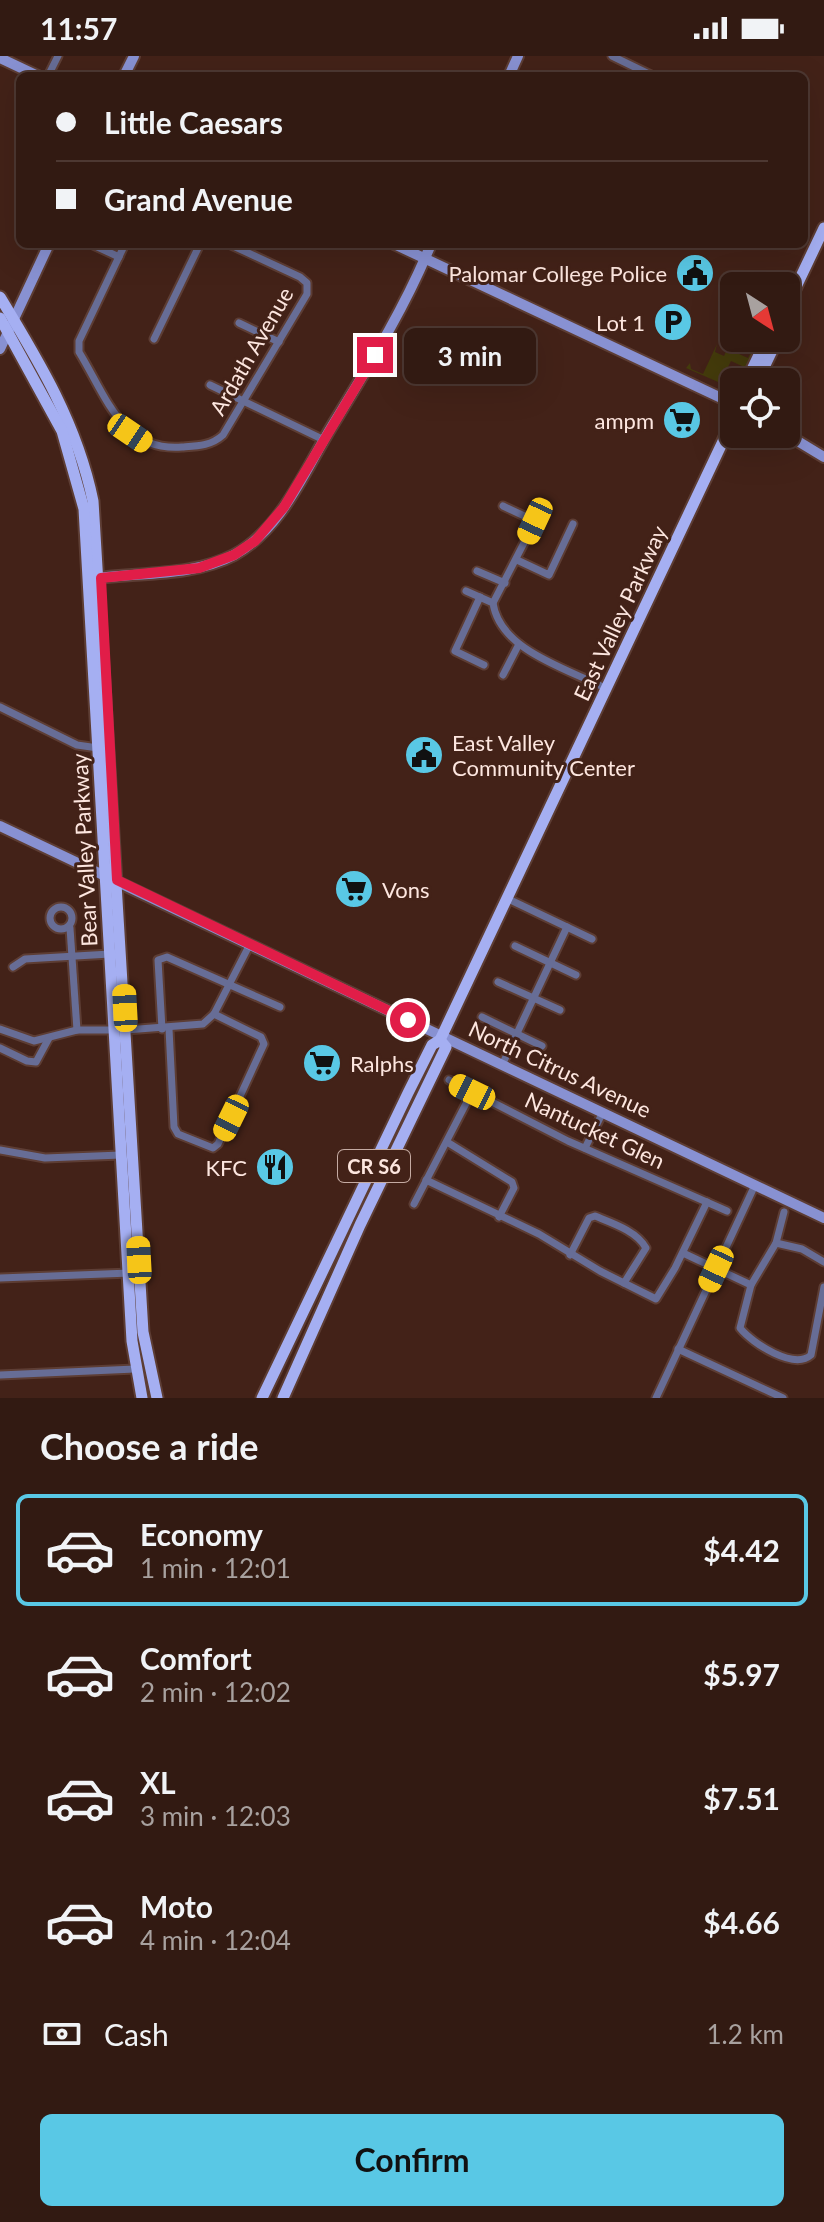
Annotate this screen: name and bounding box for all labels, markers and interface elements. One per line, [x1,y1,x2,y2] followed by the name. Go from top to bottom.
[40,10,117,46] text: 11:57
[104,104,283,140] text: Little Caesars
[104,181,293,217] text: Grand Avenue
[674,252,716,294] public building icon: Palomar College Police
[448,260,667,287] place label: Palomar College Police
[720,272,800,352] north arrow
[720,272,800,448] map controls
[203,282,299,420] street label: Ardath Avenue
[652,301,694,343] parking icon: Lot 1
[596,309,645,336] place label: Lot 1
[403,327,535,383] callout: 3 min
[357,337,393,373] route end
[438,340,502,372] text: 3 min
[720,368,800,448] button: locate
[661,399,703,441] supermarket icon: ampm
[595,407,654,434] place label: ampm
[103,410,157,456] car
[514,494,556,548] car
[568,520,673,705] street label: East Valley Parkway
[452,729,635,781] place label: East Valley Community Center
[403,734,445,776] public building icon: East Valley Community Center
[65,752,103,947] street label: Bear Valley Parkway
[333,868,375,910] supermarket icon: Vons
[382,876,430,903] place label: Vons
[112,983,138,1033] car
[390,1002,426,1038] route start
[465,1015,655,1123] street label: North Citrus Avenue
[301,1042,343,1084] supermarket icon: Ralphs
[350,1050,414,1077] place label: Ralphs
[445,1071,499,1113] car
[521,1086,669,1174] street label: Nantucket Glen
[210,1091,252,1145] car
[254,1146,296,1188] restaurant icon: KFC
[338,1150,410,1182] road number: CR S6
[205,1154,247,1181] place label: KFC
[126,1235,152,1285] car
[695,1242,737,1296] car
[40,1424,259,1468] text: Choose a ride
[44,1514,116,1586] icon: car
[140,1516,263,1552] text: Economy
[703,1532,780,1568] text: $4.42
[140,1552,291,1584] text: 1 min · 12:01
[44,1638,116,1710] icon: car
[140,1640,252,1676] text: Comfort
[703,1656,780,1692] text: $5.97
[140,1676,291,1708] text: 2 min · 12:02
[44,1762,116,1834] icon: car
[140,1764,176,1800] text: XL
[703,1780,780,1816] text: $7.51
[140,1800,291,1832] text: 3 min · 12:03
[44,1886,116,1958] icon: car
[140,1888,213,1924] text: Moto
[703,1904,780,1940] text: $4.66
[140,1924,291,1956] text: 4 min · 12:04
[40,2012,84,2056] icon: cash
[104,2016,169,2052] text: Cash
[706,2018,784,2050] text: 1.2 km
[40,2114,784,2206] button: Confirm

